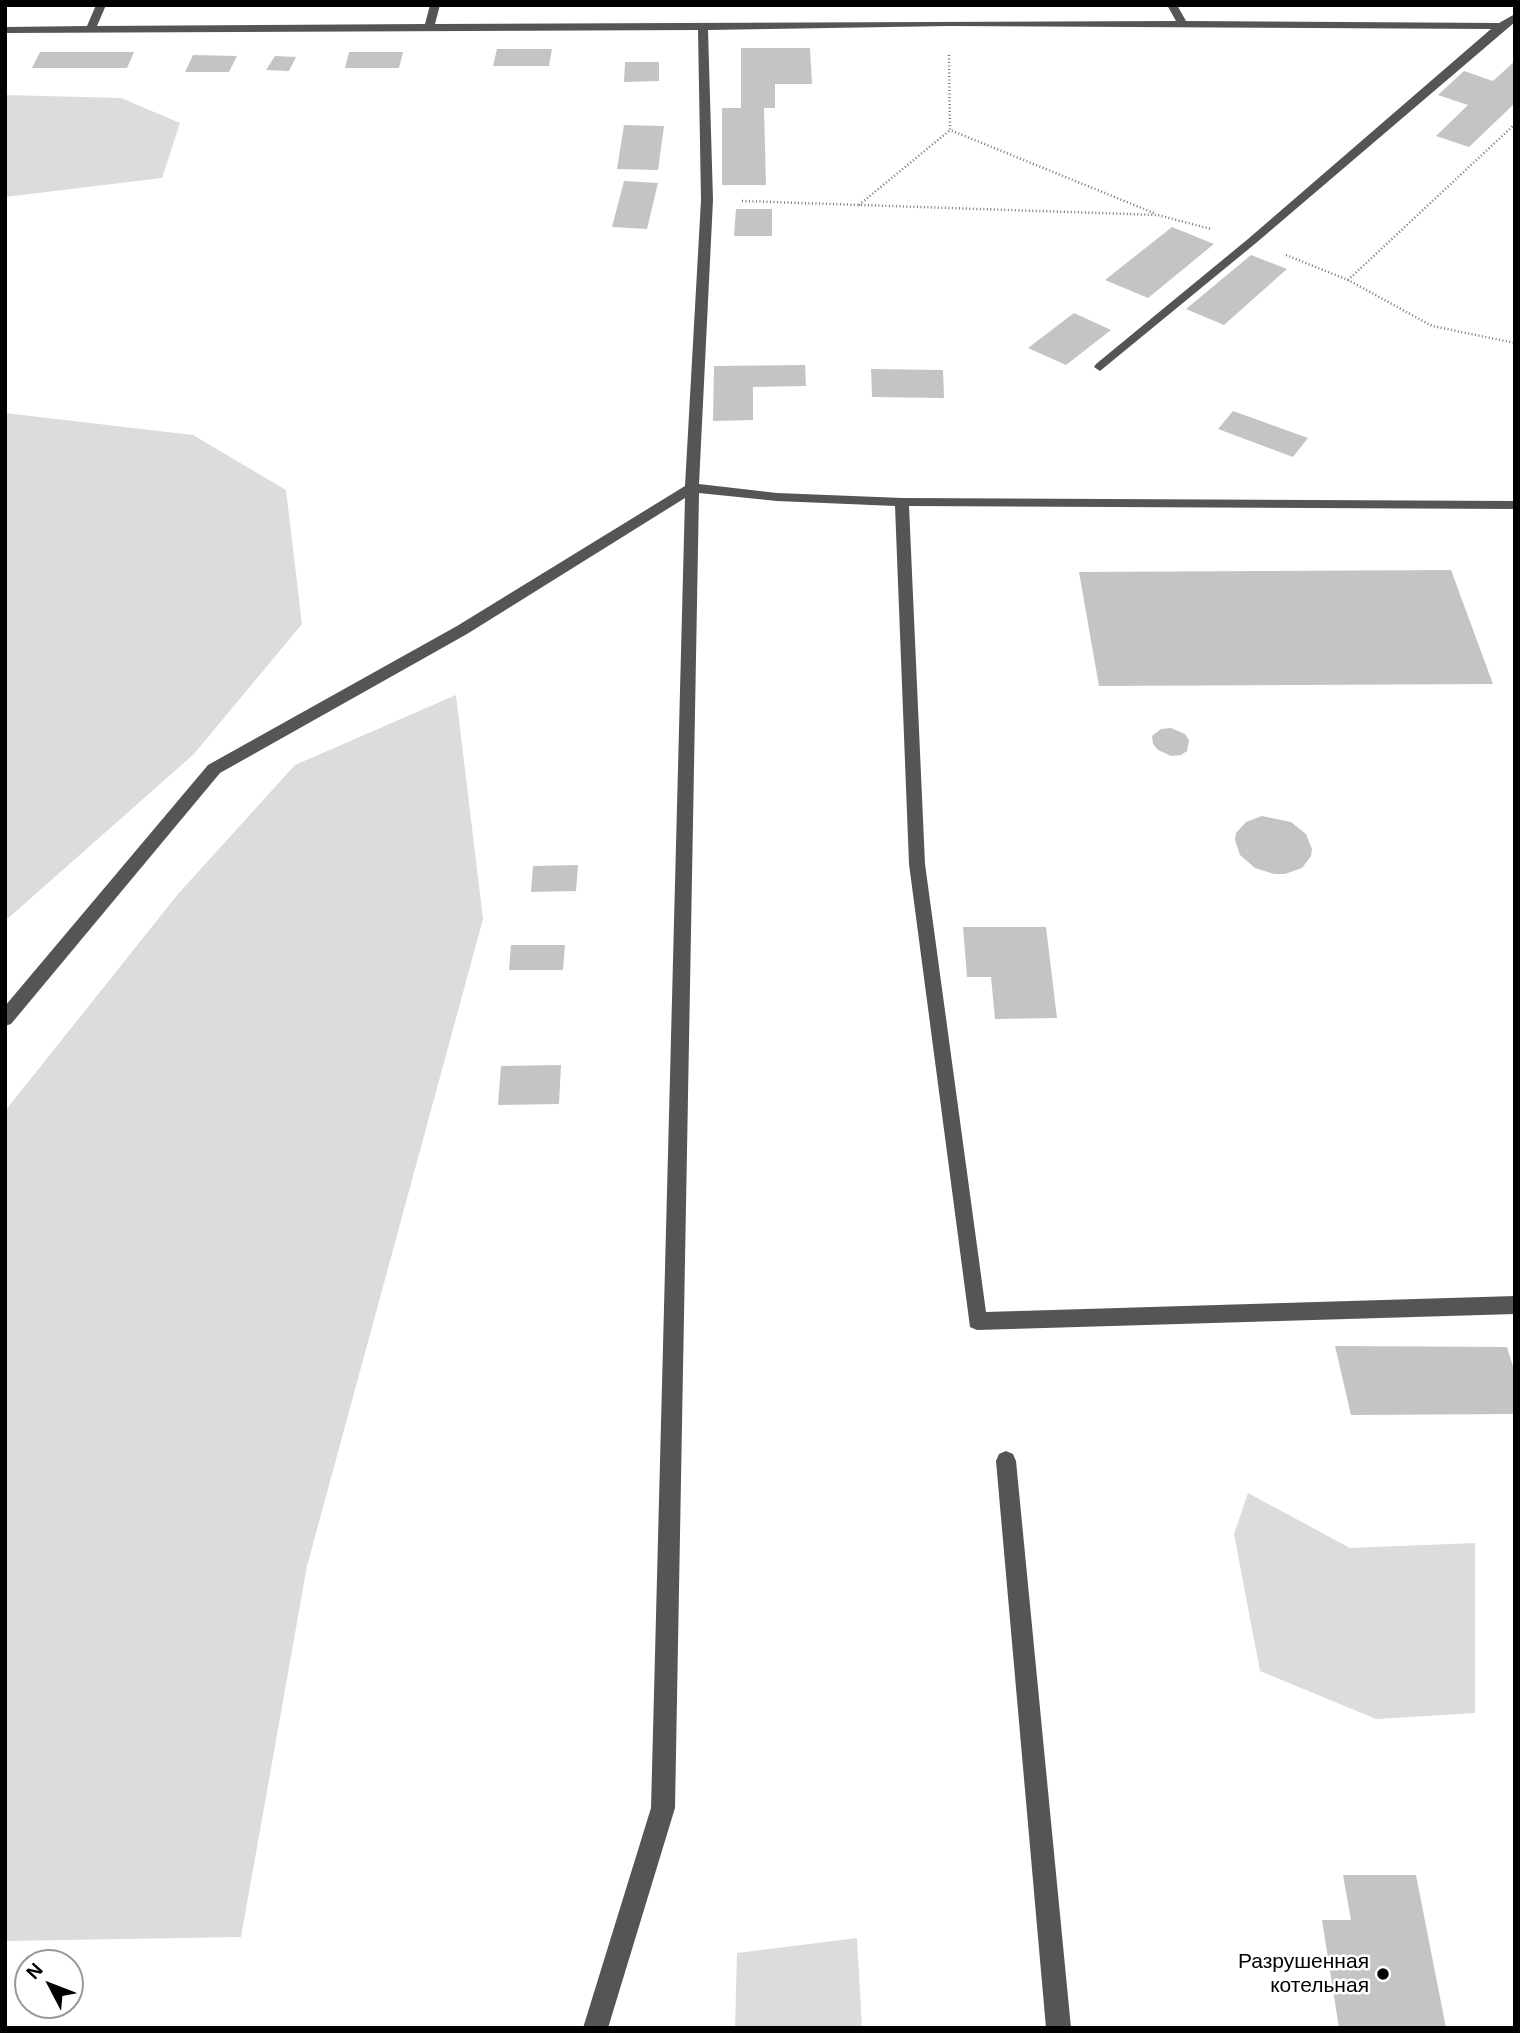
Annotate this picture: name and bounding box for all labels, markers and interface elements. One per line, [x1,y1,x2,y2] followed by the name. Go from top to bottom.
[14,1949,84,2019] north arrow
[1238,1949,1369,1999] place label: Разрушенная котельная
[22,1959,47,1983] text: N
[1375,1966,1391,1982] marker: Разрушенная котельная

